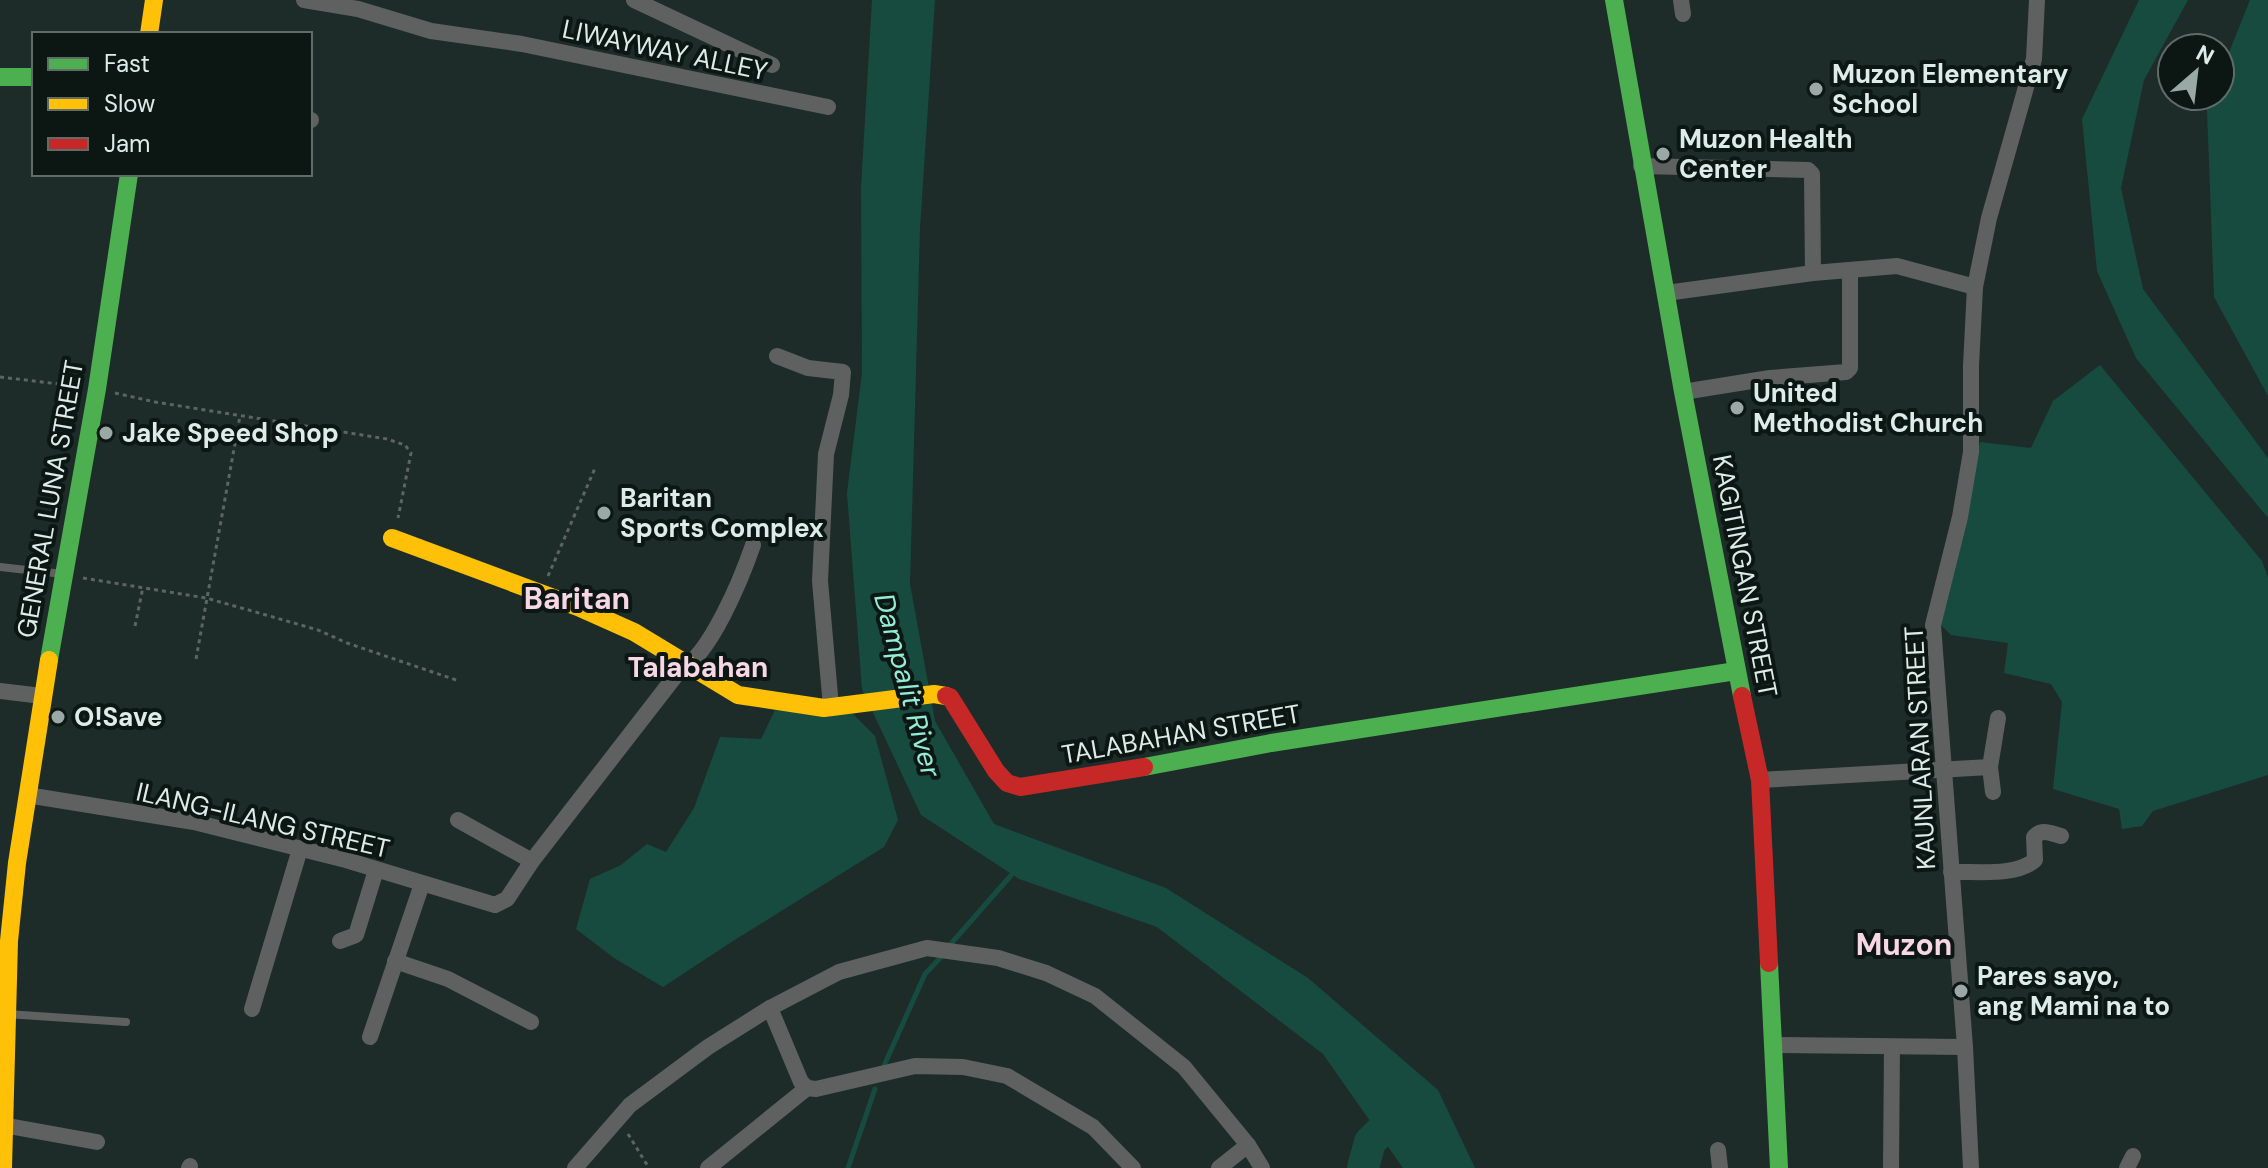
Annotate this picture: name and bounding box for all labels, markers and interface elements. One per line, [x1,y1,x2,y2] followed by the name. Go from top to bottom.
[559,12,771,88] street label: LIWAYWAY ALLEY
[32,32,312,176] legend
[2156,32,2236,112] north arrow
[2191,38,2219,71] text: N
[104,48,150,79] text: Fast
[1832,57,2069,121] place label: Muzon Elementary School
[1807,80,1825,98] marker: Muzon Elementary School
[104,88,155,119] text: Slow
[1679,122,1853,186] place label: Muzon Health Center
[104,128,150,159] text: Jam
[1654,145,1672,163] marker: Muzon Health Center
[9,358,91,640] street label: GENERAL LUNA STREET
[1753,376,1983,440] place label: United Methodist Church
[1728,399,1746,417] marker: United Methodist Church
[122,416,339,450] place label: Jake Speed Shop
[97,424,115,442] marker: Jake Speed Shop
[1705,452,1785,700] street label: KAGITINGAN STREET
[620,481,824,545] place label: Baritan Sports Complex
[595,504,613,522] marker: Baritan Sports Complex
[524,579,630,618] district label: Baritan
[865,589,950,782] water label: Dampalit River
[1897,625,1943,871] street label: KAUNLARAN STREET
[628,649,768,686] district label: Talabahan
[1059,696,1303,772] street label: TALABAHAN STREET
[74,700,163,734] place label: O!Save
[49,708,67,726] marker: O!Save
[133,774,393,866] street label: ILANG-ILANG STREET
[1856,925,1952,964] district label: Muzon
[1977,959,2170,1023] place label: Pares sayo, ang Mami na to
[1952,982,1970,1000] marker: Pares sayo, ang Mami na to

